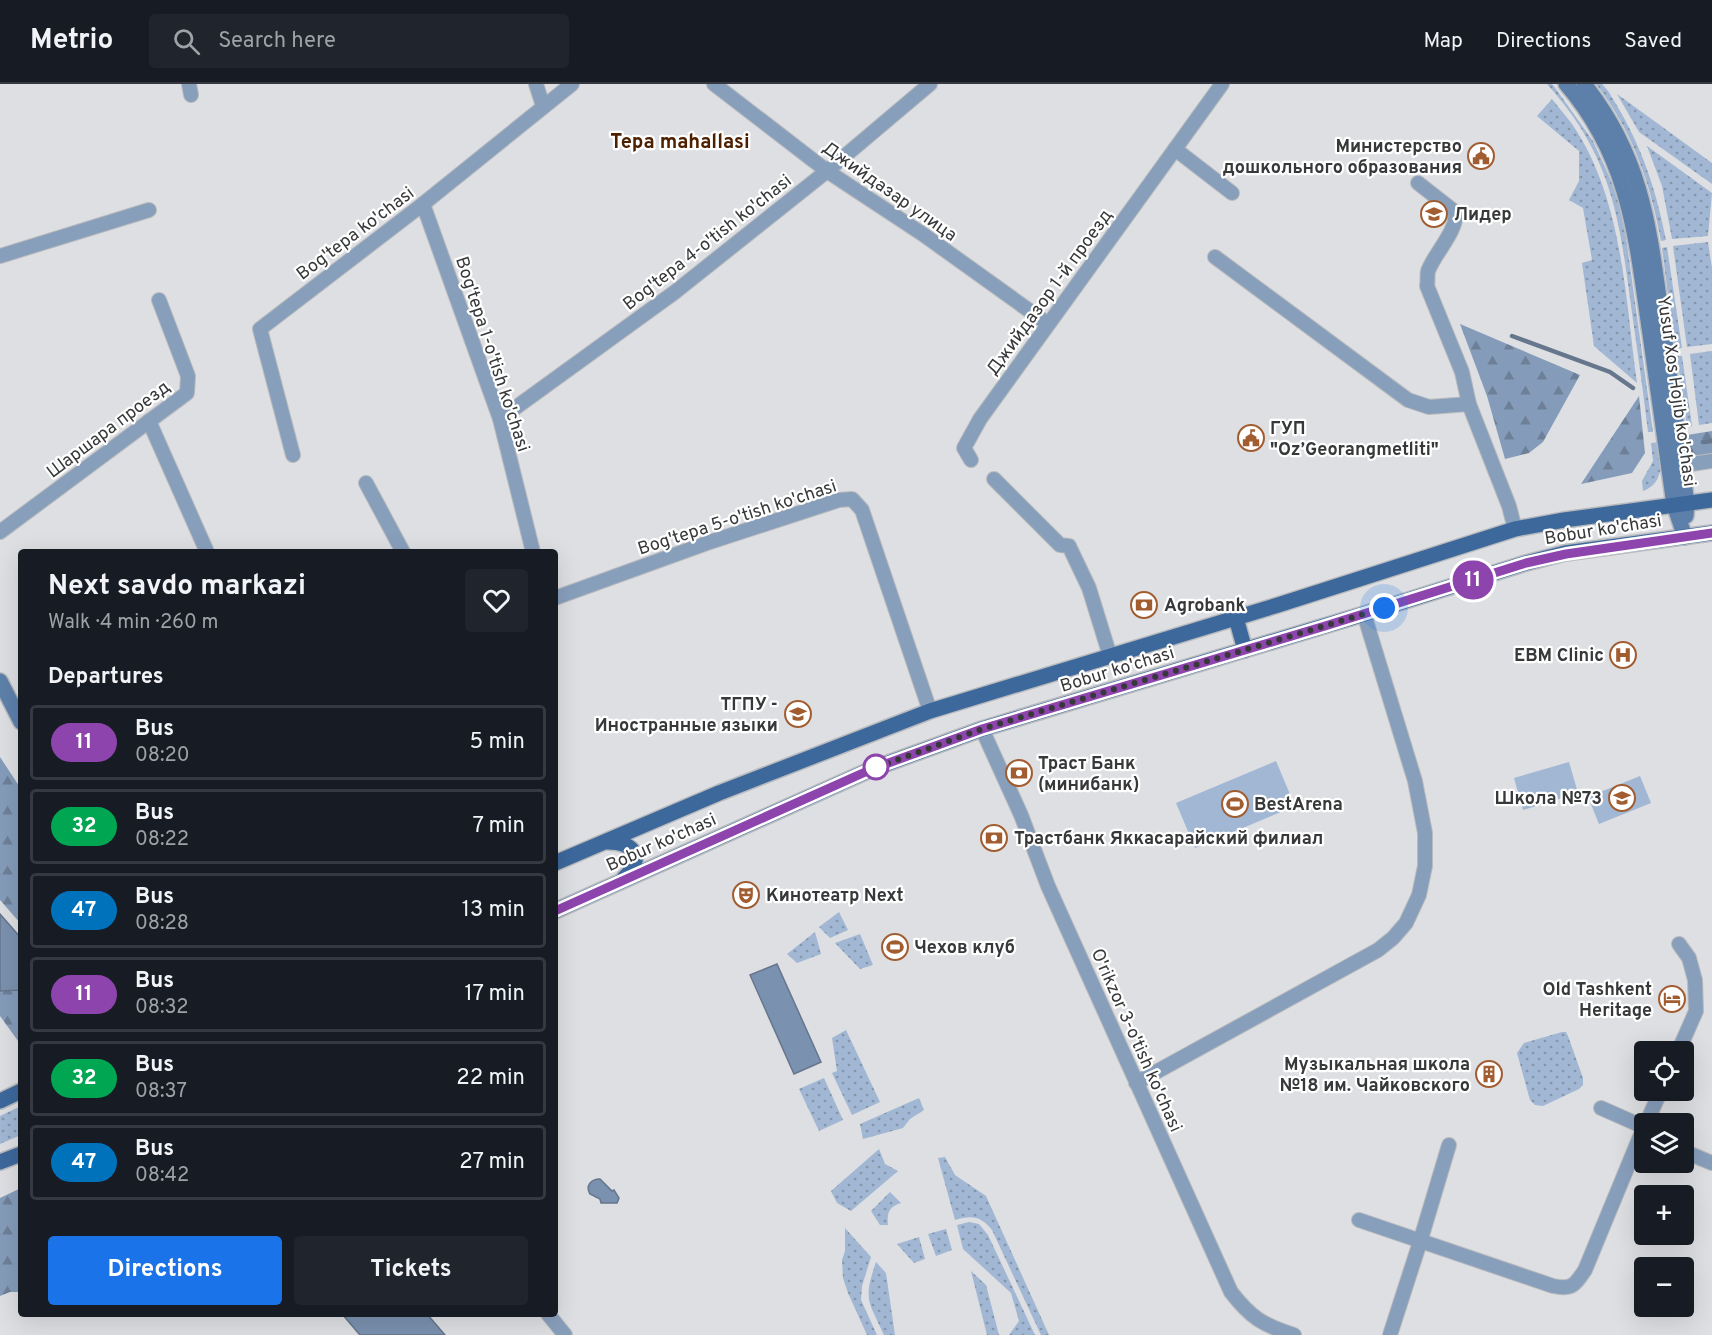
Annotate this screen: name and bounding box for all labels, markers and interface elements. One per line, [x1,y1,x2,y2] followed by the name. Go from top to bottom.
[149,14,569,68] search box
[30,23,113,59] text: Metrio
[170,25,203,58] icon: search
[218,28,336,55] text: Search here
[1423,28,1463,55] text: Map
[1496,28,1591,55] text: Directions
[1624,28,1682,55] text: Saved
[610,130,750,156] district label: Tepa mahallasi
[1223,136,1462,180] place label: Министерство дошкольного образования
[817,137,961,247] street label: Джийдазар улица
[1466,141,1496,171] public building icon: Министерство дошкольного образования
[619,170,797,316] street label: Bog'tepa 4-o'tish ko'chasi
[292,182,419,286] street label: Bog'tepa ko'chasi
[1419,199,1449,229] school or university icon: Лидер
[1454,204,1512,227] place label: Лидер
[982,205,1118,381] street label: Джийдазор 1-й проезд
[449,254,534,455] street label: Bog'tepa 1-o'tish ko'chasi
[1651,294,1700,488] street label: Yusuf Xos Hojib ko'chasi
[42,376,175,484] street label: Шаршара проезд
[1270,418,1439,462] place label: ГУП "Oz’Georangmetliti"
[1236,423,1266,453] public building icon: ГУП "Oz’Georangmetliti"
[635,475,840,561] street label: Bog'tepa 5-o'tish ko'chasi
[1543,510,1663,551] street label: Bobur ko'chasi
[1446,560,1500,600] line badge: 11
[1465,567,1481,594] text: 11
[48,569,306,605] text: Next savdo markazi
[465,569,528,632] button: heart
[1129,590,1159,620] bank icon: Agrobank
[1369,593,1399,623] your location
[1164,595,1246,618] place label: Agrobank
[48,610,219,636] text: Walk · 4 min · 260 m
[1608,640,1638,670] hospital icon: EBM Clinic
[1058,642,1177,699] street label: Bobur ko'chasi
[1514,645,1604,668] place label: EBM Clinic
[48,664,164,691] text: Departures
[595,694,778,738] place label: ТГПУ - Иностранные языки
[783,699,813,729] school or university icon: ТГПУ - Иностранные языки
[135,716,174,743] text: Bus
[76,729,92,756] text: 11
[470,729,525,756] text: 5 min
[135,743,190,769] text: 08:20
[1038,753,1139,797] place label: Траст Банк (минибанк)
[863,754,889,780] unlabelled marker
[1004,758,1034,788] bank icon: Траст Банк (минибанк)
[1607,783,1637,813] school or university icon: Школа №73
[1495,788,1602,811] place label: Школа №73
[1220,789,1250,819] sports icon: BestArena
[1254,794,1343,817] place label: BestArena
[135,800,174,827] text: Bus
[603,809,720,878] street label: Bobur ko'chasi
[71,813,97,840] text: 32
[473,813,525,840] text: 7 min
[979,823,1009,853] bank icon: Трастбанк Яккасарайский филиал
[135,827,189,853] text: 08:22
[1014,828,1323,851] place label: Трастбанк Яккасарайский филиал
[731,880,761,910] theatre icon: Кинотеатр Next
[135,884,174,911] text: Bus
[766,885,904,908] place label: Кинотеатр Next
[72,897,96,924] text: 47
[462,897,525,924] text: 13 min
[135,911,189,937] text: 08:28
[880,932,910,962] sports icon: Чехов клуб
[914,937,1015,960] place label: Чехов клуб
[1085,945,1187,1136] street label: O'rikzor 3-o'tish ko'chasi
[135,968,174,995] text: Bus
[1542,979,1652,1023] place label: Old Tashkent Heritage
[76,981,92,1008] text: 11
[465,981,525,1008] text: 17 min
[1657,984,1687,1014] hotel icon: Old Tashkent Heritage
[135,995,188,1021] text: 08:32
[1634,1041,1694,1317] map controls
[1634,1041,1694,1101] button: locate
[135,1052,174,1079] text: Bus
[1279,1054,1470,1098] place label: Музыкальная школа №18 им. Чайковского
[1474,1059,1504,1089] building icon: Музыкальная школа №18 им. Чайковского
[71,1065,97,1092] text: 32
[456,1065,525,1092] text: 22 min
[135,1079,187,1105] text: 08:37
[1634,1113,1694,1173] button: layers
[135,1136,174,1163] text: Bus
[72,1149,96,1176] text: 47
[459,1149,525,1176] text: 27 min
[135,1163,189,1189] text: 08:42
[1634,1185,1694,1245] button: +
[48,1236,282,1305] button: Directions
[294,1236,528,1305] button: Tickets
[1634,1257,1694,1317] button: −

